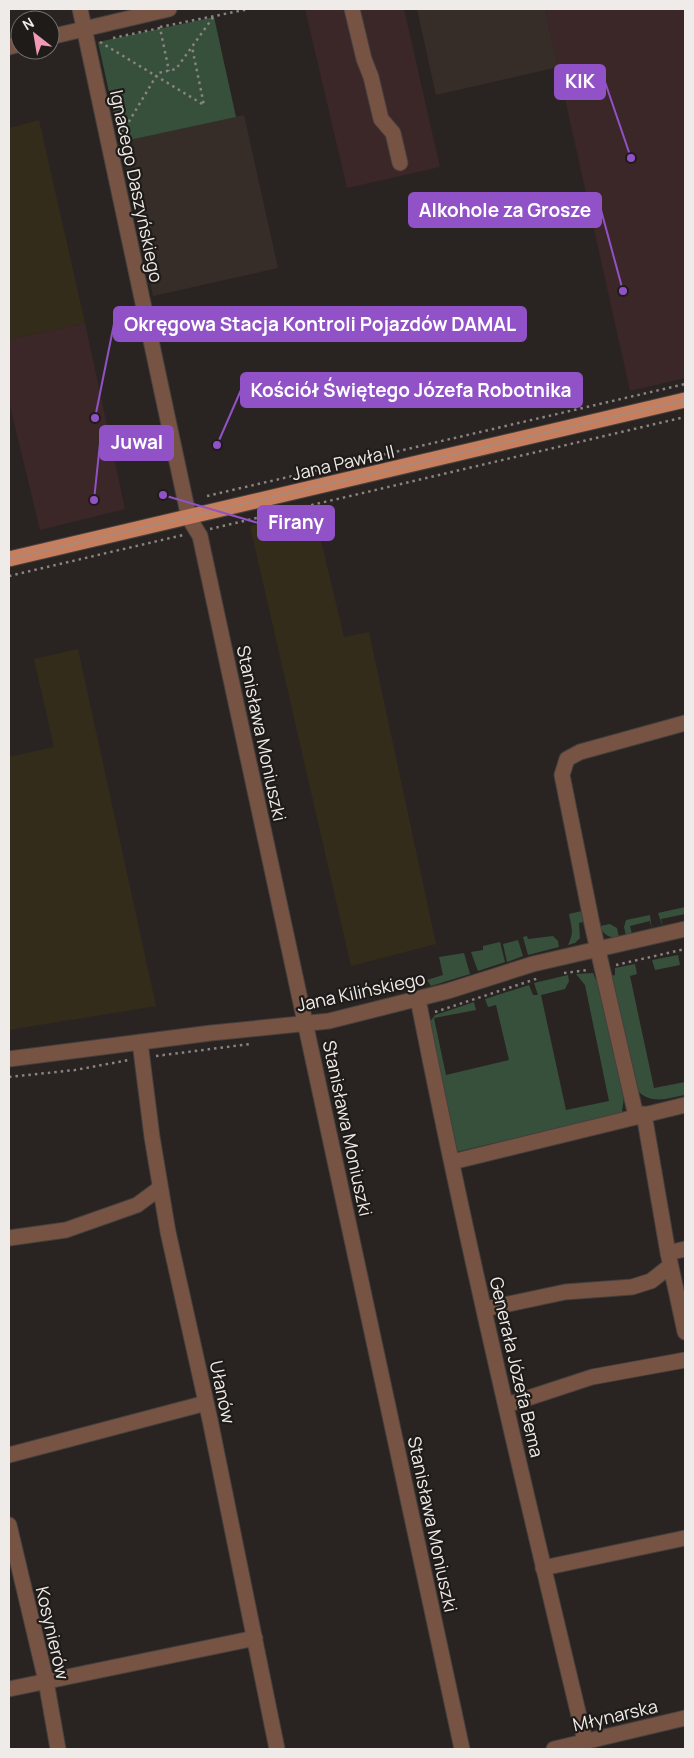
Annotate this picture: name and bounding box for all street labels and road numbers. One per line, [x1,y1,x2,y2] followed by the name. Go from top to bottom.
[105,88,169,284] street label: Ignacego Daszyńskiego
[289,439,397,485] street label: Jana Pawła II
[232,643,292,823] street label: Stanisława Moniuszki
[294,966,428,1016] street label: Jana Kilińskiego
[318,1038,378,1218] street label: Stanisława Moniuszki
[485,1274,549,1460] street label: Generała Józefa Bema
[205,1358,241,1426] street label: Ułanów
[403,1434,463,1614] street label: Stanisława Moniuszki
[31,1584,75,1682] street label: Kosynierów
[570,1694,660,1736] street label: Młynarska

